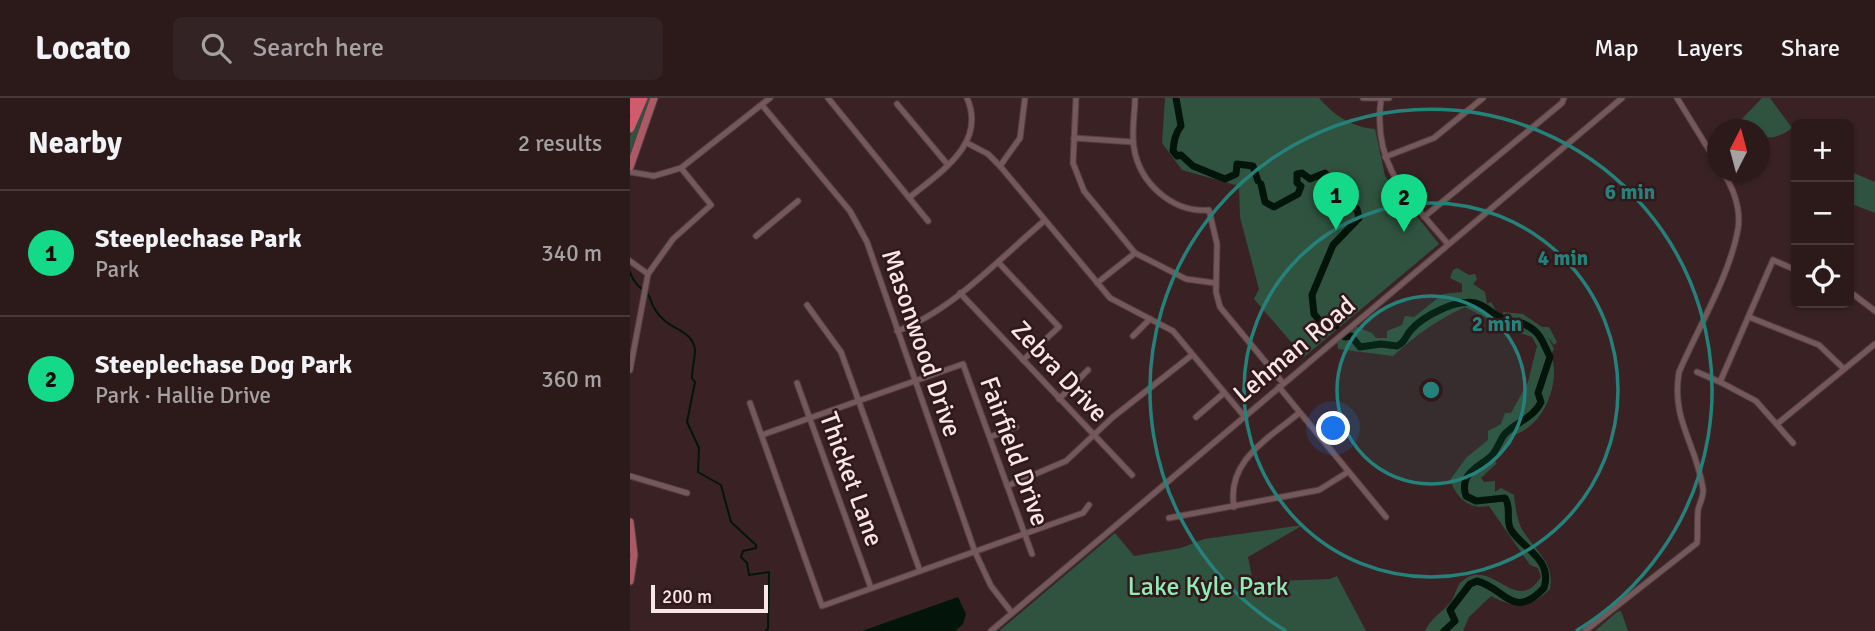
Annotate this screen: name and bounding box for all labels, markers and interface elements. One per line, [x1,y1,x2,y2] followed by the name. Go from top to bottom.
[173,17,663,80] search box
[35,28,131,69] text: Locato
[197,29,235,67] icon: search
[253,32,384,64] text: Search here
[1594,33,1639,63] text: Map
[1677,33,1743,63] text: Layers
[1781,33,1840,63] text: Share
[1707,119,1770,182] north arrow
[1791,119,1854,308] map controls
[1791,119,1854,182] button: +
[28,125,122,162] text: Nearby
[518,129,602,158] text: 2 results
[1313,172,1359,230] pin: 1
[1381,174,1427,232] pin: 2
[1605,179,1655,205] text: 6 min
[1791,182,1854,245] button: −
[95,223,302,255] text: Steeplechase Park
[45,239,57,268] text: 1
[541,239,602,268] text: 340 m
[874,245,968,441] street label: Masonwood Drive
[1538,245,1588,271] text: 4 min
[1791,245,1854,308] button: locate
[95,255,139,284] text: Park
[1227,289,1362,410] street label: Lehman Road
[1472,311,1522,337] text: 2 min
[1004,314,1114,429] street label: Zebra Drive
[95,349,352,381] text: Steeplechase Dog Park
[45,365,57,394] text: 2
[541,365,602,394] text: 360 m
[972,372,1056,530] street label: Fairfield Drive
[1419,378,1443,402] centre of rings
[95,381,271,410] text: Park · Hallie Drive
[812,408,890,551] street label: Thicket Lane
[1316,411,1350,445] your location
[1127,571,1289,603] park label: Lake Kyle Park
[651,582,768,614] scale bar
[662,585,712,609] text: 200 m

